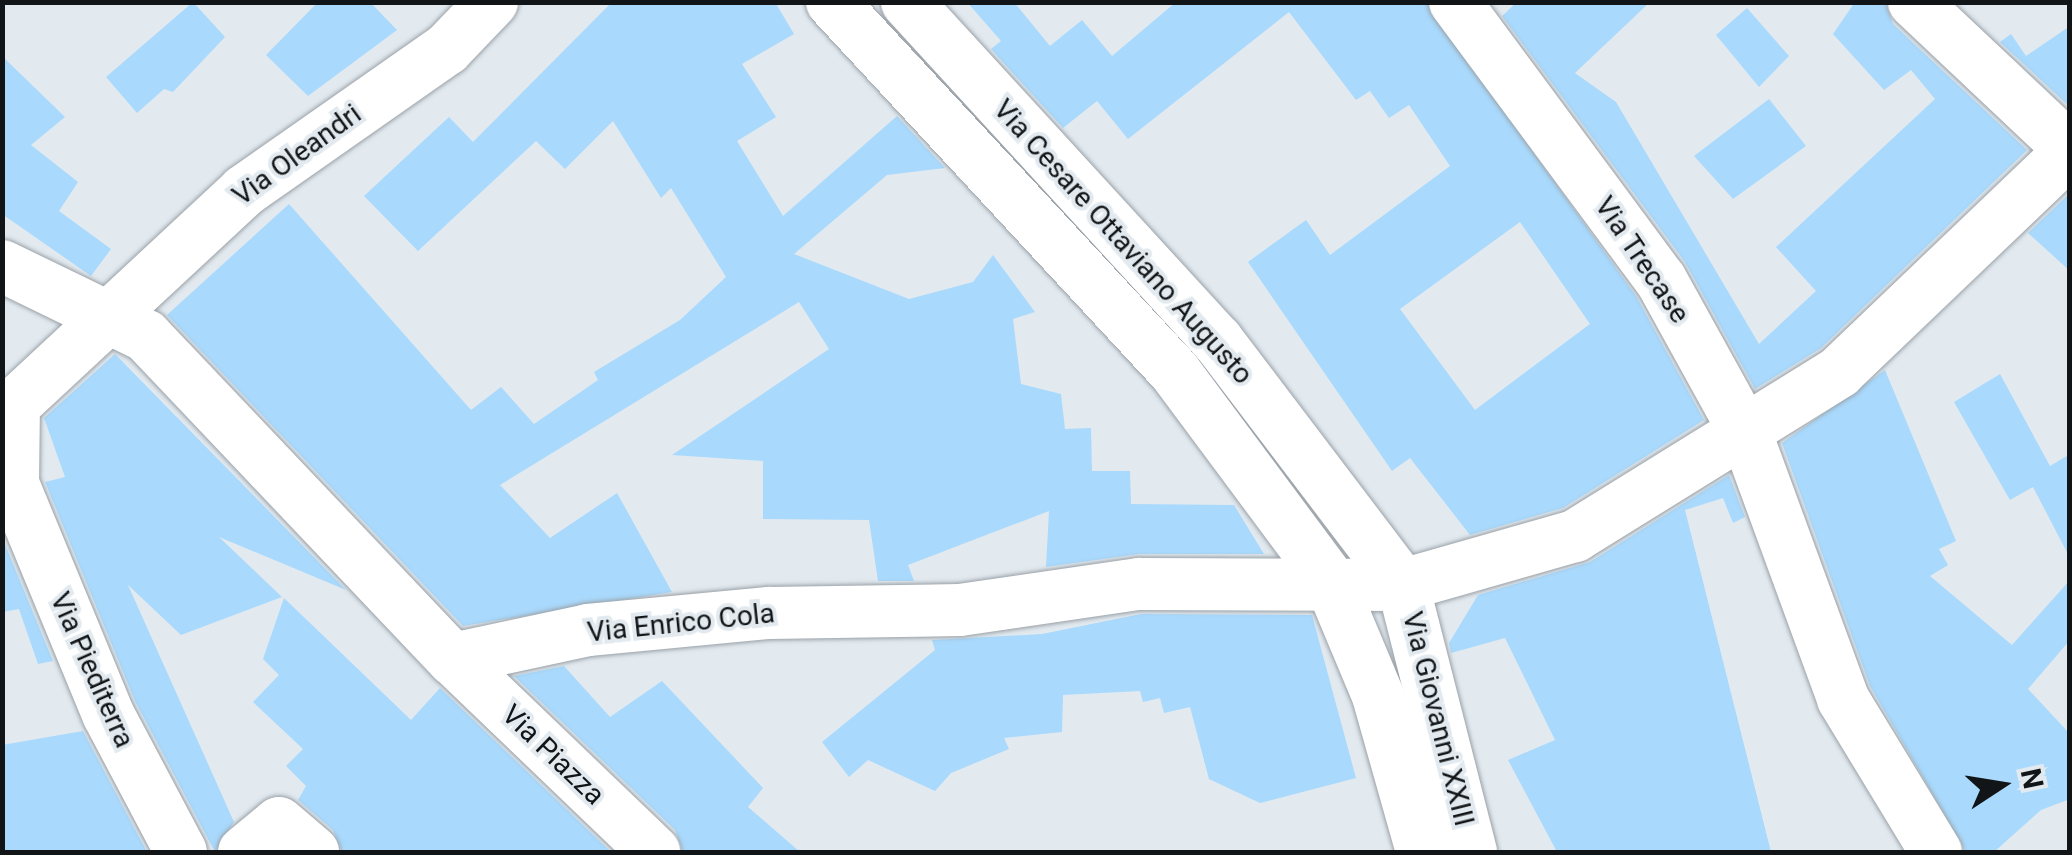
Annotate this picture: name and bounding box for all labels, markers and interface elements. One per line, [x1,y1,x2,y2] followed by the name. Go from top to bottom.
[986,93,1260,391] street label: Via Cesare Ottaviano Augusto
[226,97,368,213] street label: Via Oleandri
[1587,190,1697,330] street label: Via Trecase
[43,587,141,753] street label: Via Piediterra
[586,596,776,650] street label: Via Enrico Cola
[1395,608,1481,830] street label: Via Giovanni XXIII
[495,698,611,812] street label: Via Piazza
[1952,735,2052,835] north arrow
[2014,766,2050,792] text: N

